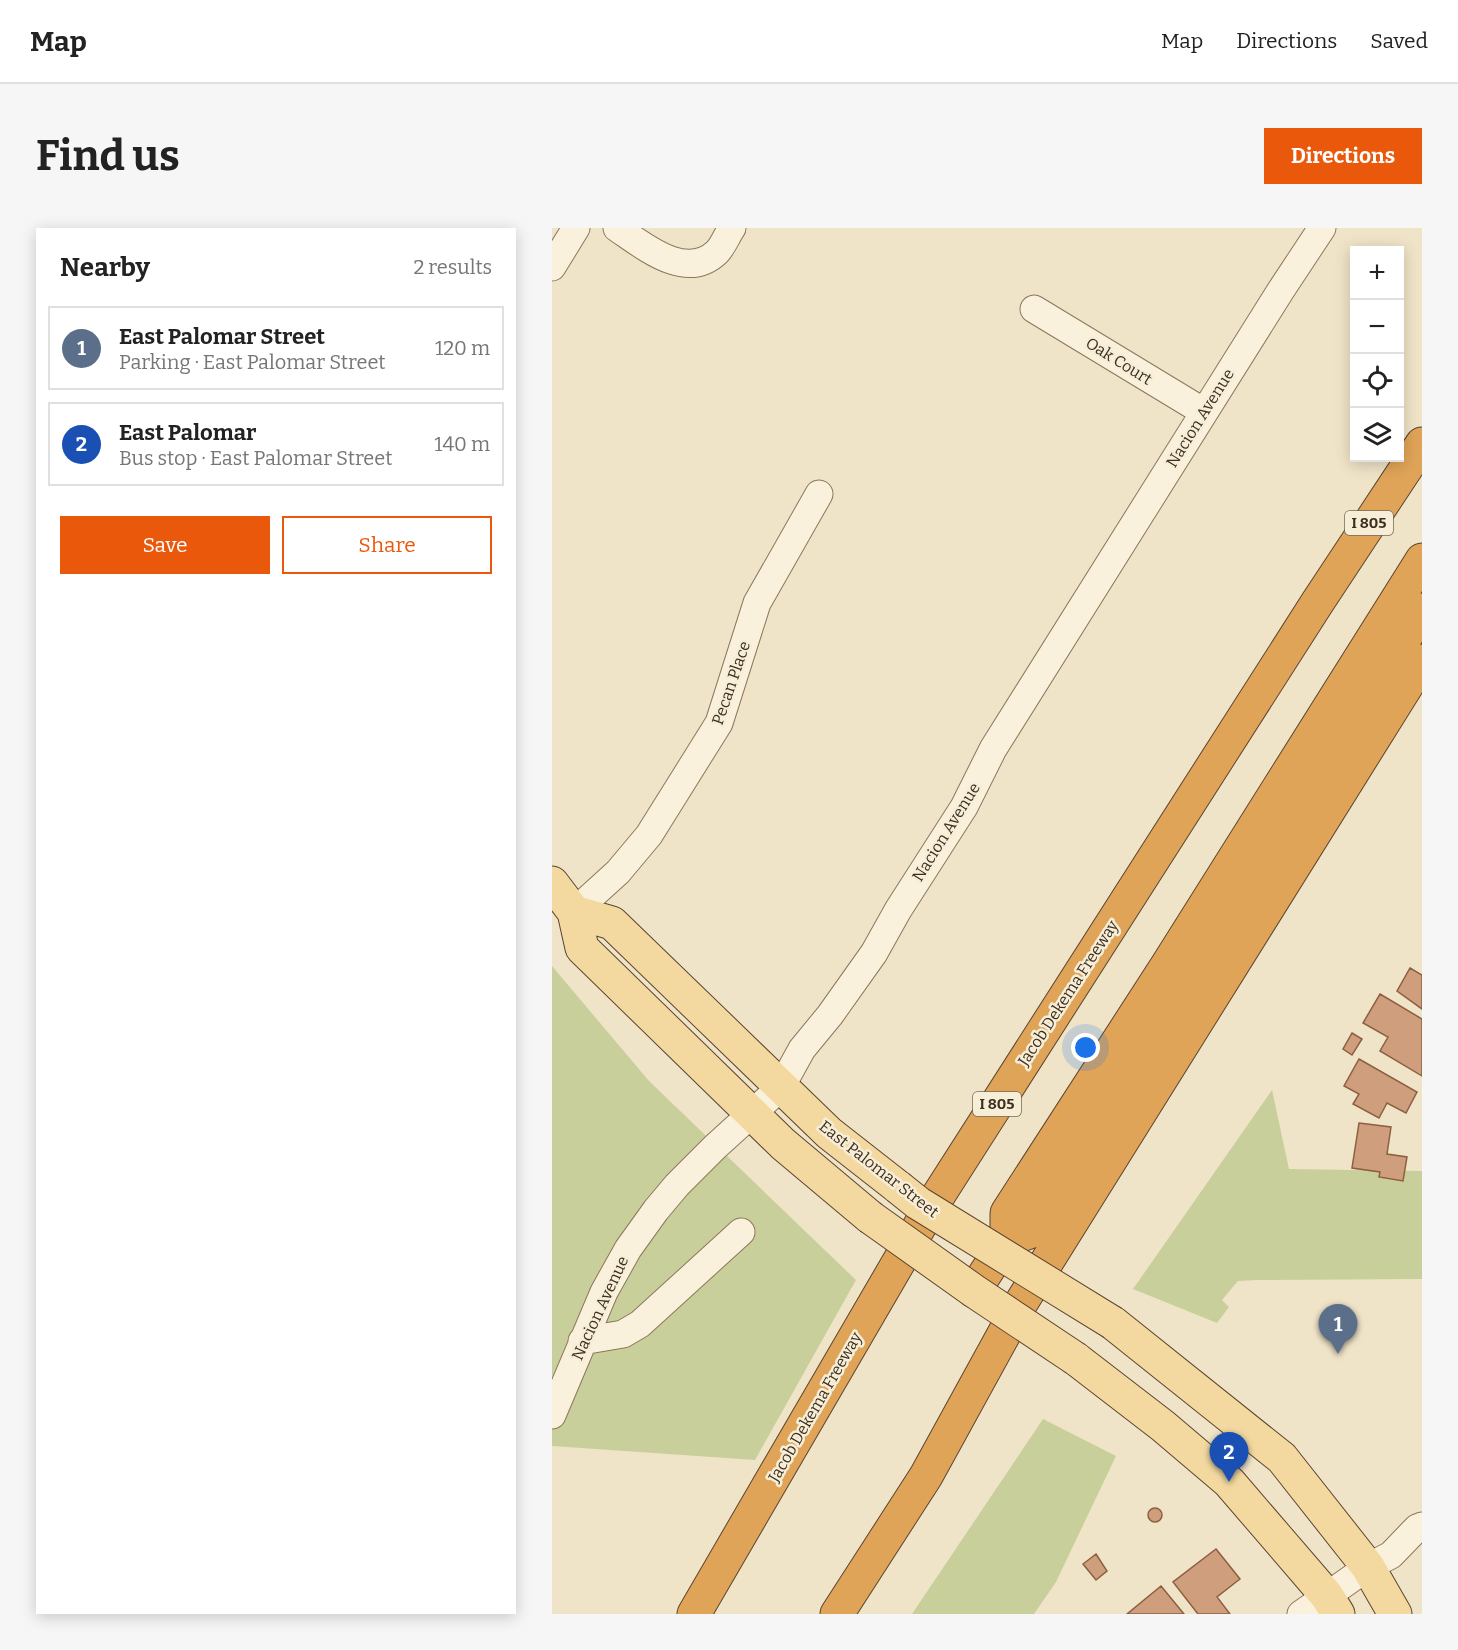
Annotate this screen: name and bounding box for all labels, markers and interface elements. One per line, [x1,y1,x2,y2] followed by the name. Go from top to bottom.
[30,25,87,58] text: Map
[1161,28,1203,54] text: Map
[1236,28,1337,54] text: Directions
[1370,28,1428,54] text: Saved
[1264,128,1422,184] button: Directions
[36,131,180,181] text: Find us
[1350,246,1404,462] map controls
[1350,246,1404,300] button: +
[60,252,150,283] text: Nearby
[413,255,492,279] text: 2 results
[1350,300,1404,354] button: −
[119,323,325,350] text: East Palomar Street
[1082,333,1156,389] street label: Oak Court
[77,336,86,360] text: 1
[435,336,490,360] text: 120 m
[119,350,386,374] text: Parking · East Palomar Street
[1350,354,1404,408] button: locate
[1162,365,1238,471] street label: Nacion Avenue
[1350,408,1404,462] button: layers
[119,419,256,446] text: East Palomar
[76,432,87,456] text: 2
[434,432,490,456] text: 140 m
[119,446,392,470] text: Bus stop · East Palomar Street
[1345,511,1393,535] road number: I 805
[60,516,270,574] button: Save
[282,516,492,574] button: Share
[708,639,754,727] street label: Pecan Place
[908,779,984,885] street label: Nacion Avenue
[1013,916,1122,1070] street label: Jacob Dekema Freeway
[1071,1033,1100,1062] your location
[973,1092,1021,1116] road number: I 805
[816,1117,943,1222] street label: East Palomar Street
[568,1253,632,1363] street label: Nacion Avenue
[1318,1304,1358,1354] pin: 1
[764,1328,866,1486] street label: Jacob Dekema Freeway
[1210,1432,1248,1482] pin: 2

